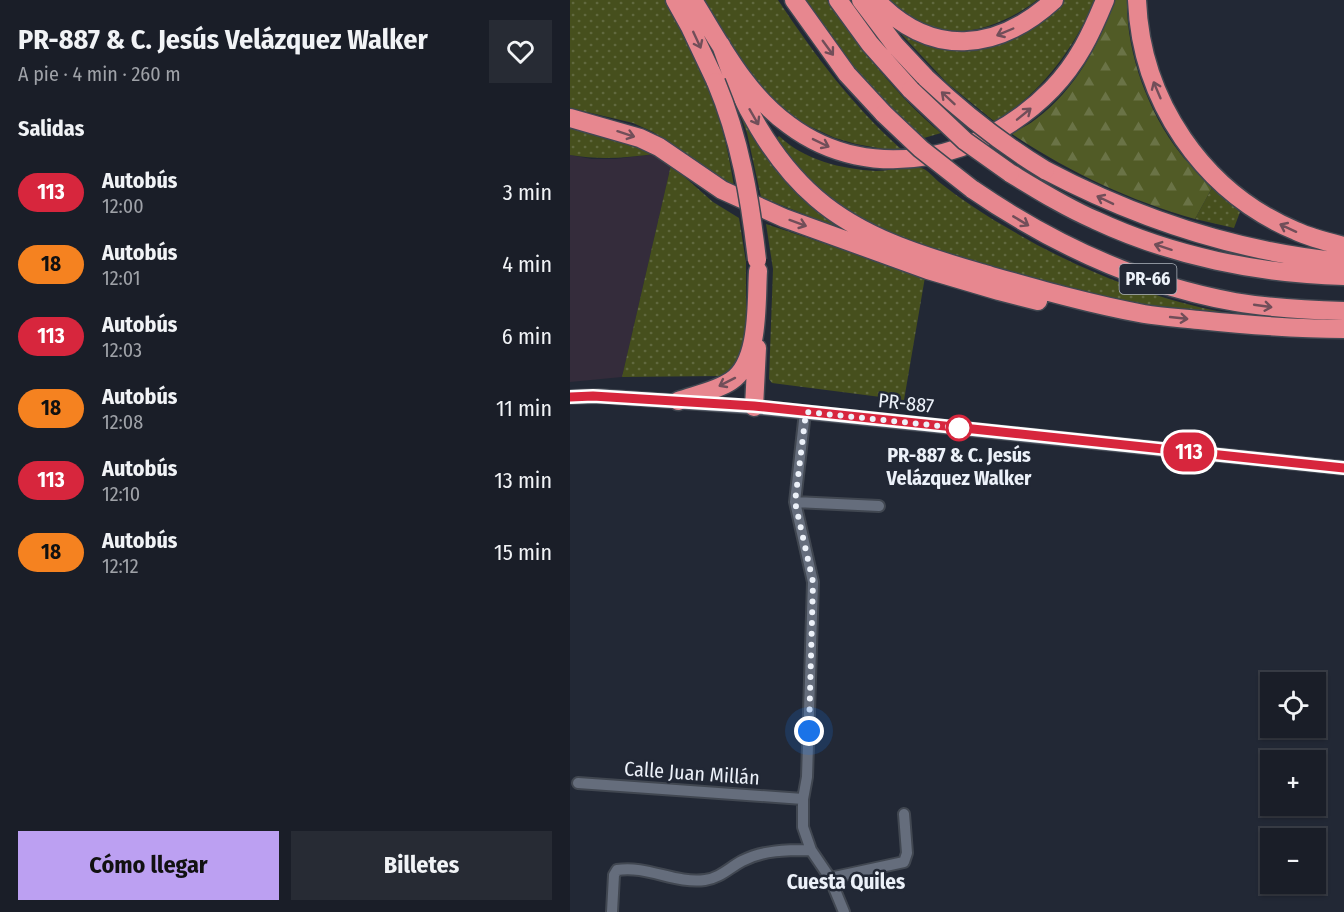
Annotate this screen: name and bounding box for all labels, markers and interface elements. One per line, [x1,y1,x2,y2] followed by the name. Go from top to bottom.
[489,20,552,83] button: heart
[18,23,428,56] text: PR-887 & C. Jesús Velázquez Walker
[997,27,1015,38] one-way arrow
[691,31,703,49] one-way arrow
[822,39,834,55] one-way arrow
[18,62,181,86] text: A pie · 4 min · 260 m
[1151,82,1162,100] one-way arrow
[940,91,955,106] one-way arrow
[1016,107,1032,120] one-way arrow
[748,108,760,125] one-way arrow
[18,115,84,142] text: Salidas
[617,129,635,140] one-way arrow
[812,137,830,149] one-way arrow
[102,167,177,194] text: Autobús
[37,179,65,205] text: 113
[503,179,552,206] text: 3 min
[102,194,144,218] text: 12:00
[1097,194,1115,206] one-way arrow
[1012,215,1029,227] one-way arrow
[788,219,807,230] one-way arrow
[1280,221,1298,233] one-way arrow
[102,239,177,266] text: Autobús
[1154,240,1173,251] one-way arrow
[41,251,61,277] text: 18
[502,251,552,278] text: 4 min
[1120,264,1176,294] road number: PR-66
[102,266,141,290] text: 12:01
[1252,300,1272,311] one-way arrow
[102,311,177,338] text: Autobús
[1169,313,1189,324] one-way arrow
[37,323,65,349] text: 113
[502,323,552,350] text: 6 min
[102,338,142,362] text: 12:03
[718,377,736,389] one-way arrow
[102,383,177,410] text: Autobús
[877,388,935,418] street label: PR-887
[41,395,61,421] text: 18
[496,395,552,422] text: 11 min
[102,410,143,434] text: 12:08
[946,415,972,441] marker: PR-887 & C. Jesús Velázquez Walker
[1154,432,1224,472] line badge: 113
[1175,439,1203,465] text: 113
[886,443,1032,490] place label: PR-887 & C. Jesús Velázquez Walker
[102,455,177,482] text: Autobús
[37,467,65,493] text: 113
[494,467,552,494] text: 13 min
[102,482,140,506] text: 12:10
[102,527,177,554] text: Autobús
[41,539,61,565] text: 18
[494,539,552,566] text: 15 min
[102,554,139,578] text: 12:12
[1260,672,1326,894] map controls
[1260,672,1326,738] button: locate
[794,716,824,746] your location
[1260,750,1326,816] button: +
[624,756,760,790] street label: Calle Juan Millán
[1260,828,1326,894] button: −
[18,831,279,900] button: Cómo llegar
[291,831,552,900] button: Billetes
[787,869,905,895] district label: Cuesta Quiles

